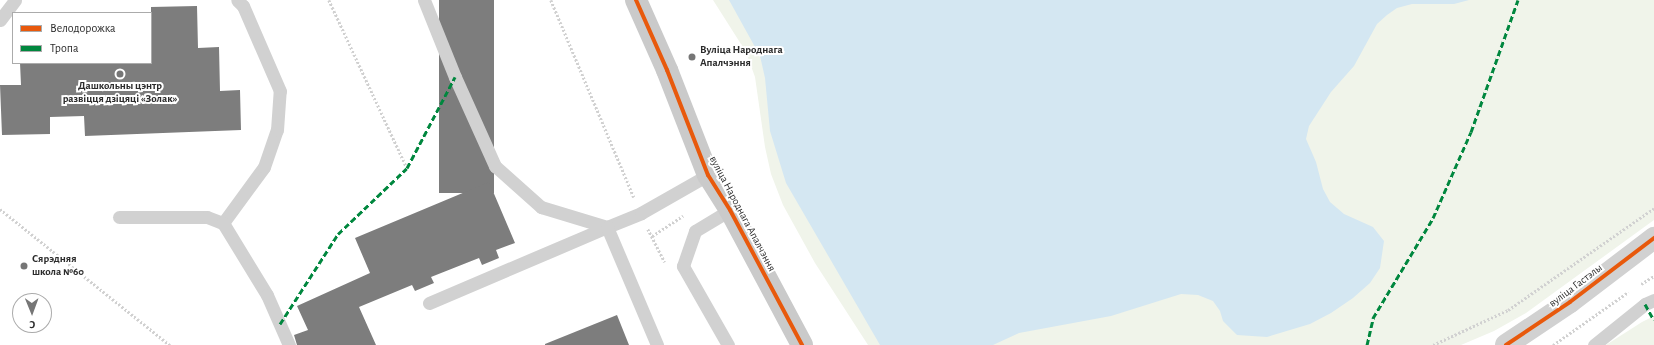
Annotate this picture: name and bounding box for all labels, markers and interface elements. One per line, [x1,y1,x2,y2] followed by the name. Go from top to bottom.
[12,12,152,64] legend
[50,22,116,34] text: Велодорожка
[50,42,78,54] text: Тропа
[700,44,783,70] place label: Вуліца Народнага Апалчэння
[687,52,697,62] marker: Вуліца Народнага Апалчэння
[115,69,125,79] marker: Дашкольны цэнтр развіцця дзіцяці «Золак»
[63,80,177,106] place label: Дашкольны цэнтр развіцця дзіцяці «Золак»
[706,154,778,274] street label: вуліца Народнага Апалчэння
[32,253,84,279] place label: Сярэдняя школа №60
[19,261,29,271] marker: Сярэдняя школа №60
[1547,262,1605,310] street label: вуліца Гастэлы
[12,293,52,333] north arrow
[29,319,35,330] text: С

